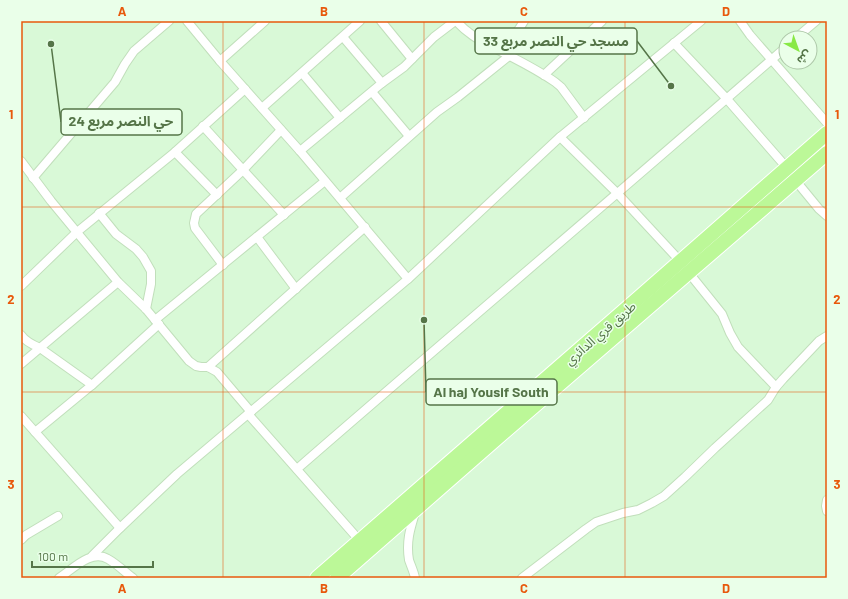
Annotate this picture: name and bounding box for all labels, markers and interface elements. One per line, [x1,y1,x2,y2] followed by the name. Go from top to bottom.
[118,3,127,19] text: A
[320,3,328,19] text: B
[520,3,528,19] text: C
[722,3,730,19] text: D
[475,28,637,54] callout: مسجد حي النصر مربع 33
[778,30,818,70] north arrow
[483,32,629,52] text: مسجد حي النصر مربع 33
[794,47,815,68] text: ش
[9,106,13,122] text: 1
[835,106,839,122] text: 1
[61,109,182,135] callout: حي النصر مربع 24
[69,112,174,132] text: حي النصر مربع 24
[7,291,15,307] text: 2
[833,291,841,307] text: 2
[561,298,641,371] street label: طريق قري الدائري
[426,379,557,405] callout: Al haj Yousif South
[433,383,549,400] text: Al haj Yousif South
[7,476,15,492] text: 3
[833,476,841,492] text: 3
[32,543,153,569] scale bar
[38,549,68,563] text: 100 m
[118,580,127,596] text: A
[320,580,328,596] text: B
[520,580,528,596] text: C
[722,580,730,596] text: D

